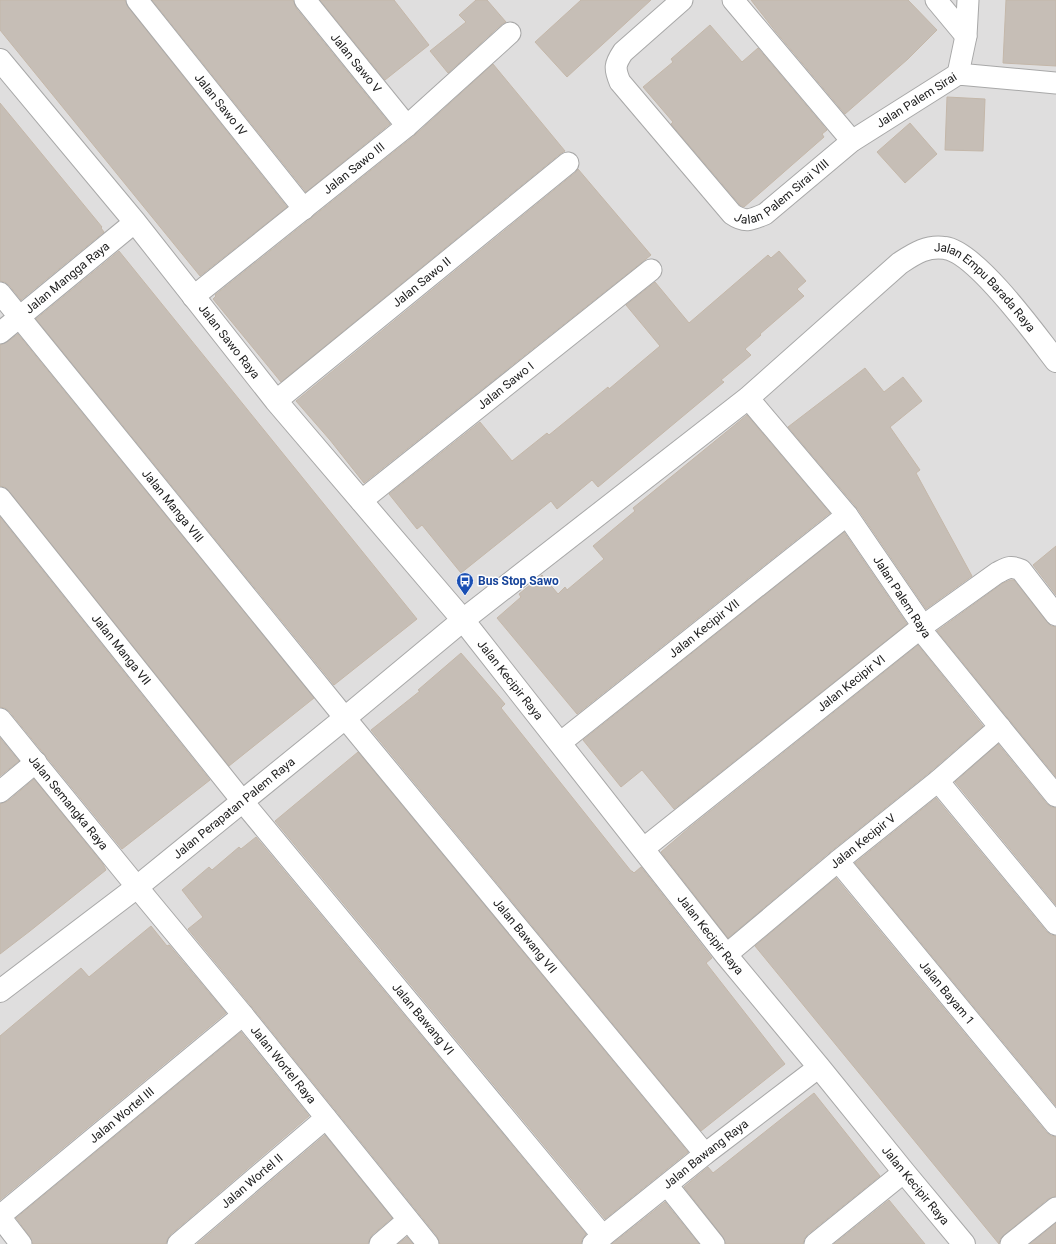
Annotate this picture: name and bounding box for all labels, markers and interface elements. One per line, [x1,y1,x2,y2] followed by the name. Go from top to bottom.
[328,30,384,96] street label: Jalan Sawo V
[874,70,959,131] street label: Jalan Palem Sirai
[192,71,250,139] street label: Jalan Sawo IV
[320,140,387,197] street label: Jalan Sawo III
[732,156,832,227] street label: Jalan Palem Sirai VIII
[22,239,112,316] street label: Jalan Mangga Raya
[934,240,1038,335] street label: Jalan Empu Barada Raya
[390,254,454,310] street label: Jalan Sawo II
[196,302,263,381] street label: Jalan Sawo Raya
[475,359,537,412] street label: Jalan Sawo I
[139,467,206,545] street label: Jalan Manga VIII
[870,553,934,641] street label: Jalan Palem Raya
[455,571,475,596] bus stop icon: Bus Stop Sawo
[478,574,559,588] place label: Bus Stop Sawo
[666,596,742,661] street label: Jalan Kecipir VII
[89,611,154,688] street label: Jalan Manga VII
[474,637,546,723] street label: Jalan Kecipir Raya
[814,652,888,715] street label: Jalan Kecipir VI
[26,753,111,853] street label: Jalan Semangka Raya
[170,755,298,862] street label: Jalan Perapatan Palem Raya
[827,811,899,872] street label: Jalan Kecipir V
[674,892,746,977] street label: Jalan Kecipir Raya
[490,896,560,976] street label: Jalan Bawang VII
[916,958,977,1028] street label: Jalan Bayam 1
[389,980,457,1058] street label: Jalan Bawang VI
[248,1023,319,1107] street label: Jalan Wortel Raya
[86,1084,157,1146] street label: Jalan Wortel III
[660,1117,751,1192] street label: Jalan Bawang Raya
[879,1143,952,1228] street label: Jalan Kecipir Raya
[218,1151,286,1211] street label: Jalan Wortel II

